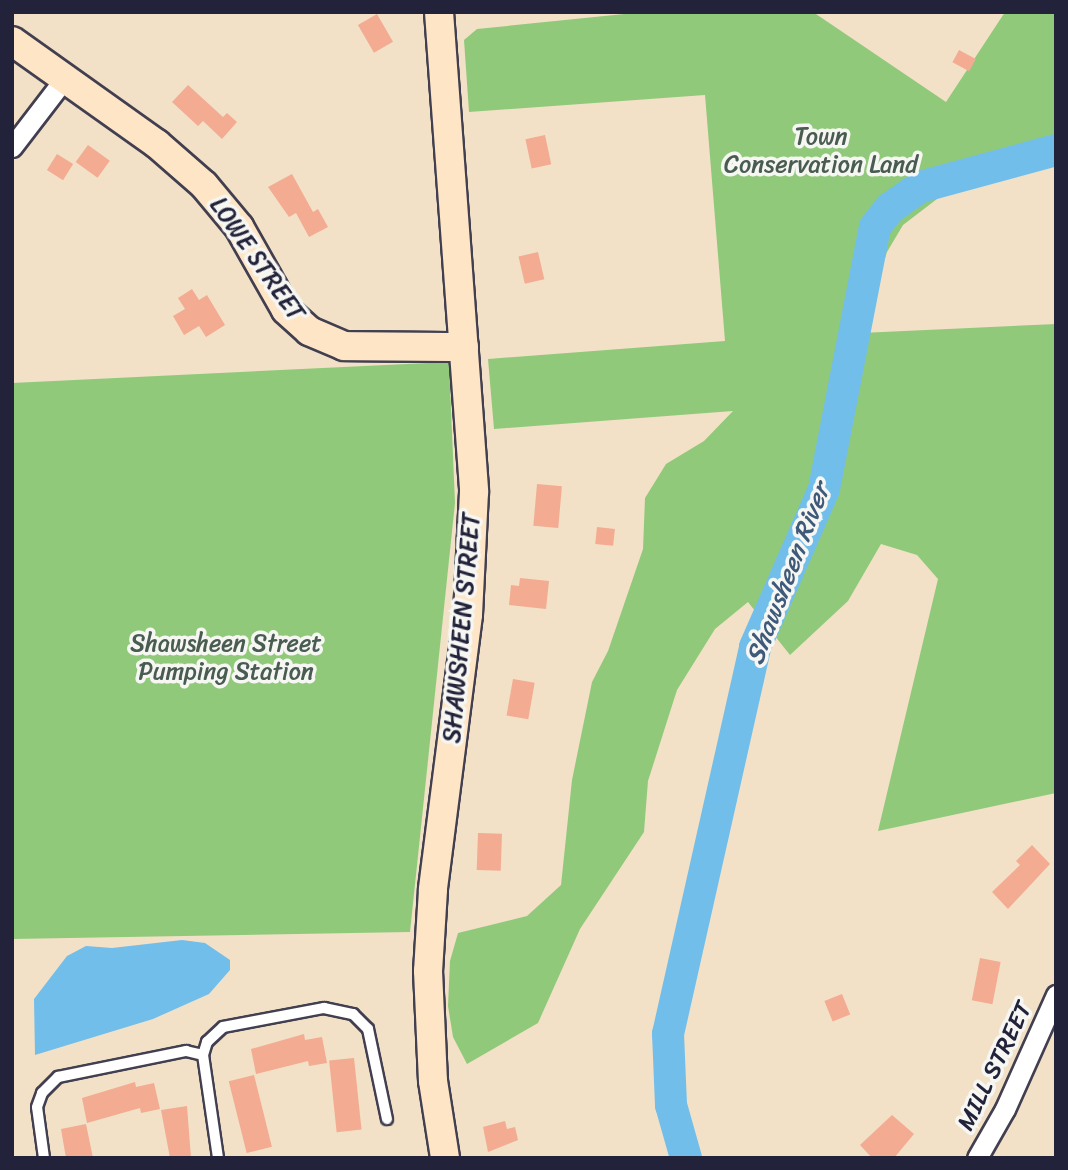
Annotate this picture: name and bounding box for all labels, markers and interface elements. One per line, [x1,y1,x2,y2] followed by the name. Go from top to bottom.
[724,123,918,179] park label: Town Conservation Land
[203,190,311,328] street label: LOWE STREET
[739,479,837,669] water label: Shawsheen River
[438,512,486,744] street label: SHAWSHEEN STREET
[130,630,322,686] park label: Shawsheen Street Pumping Station
[951,997,1039,1135] street label: MILL STREET

